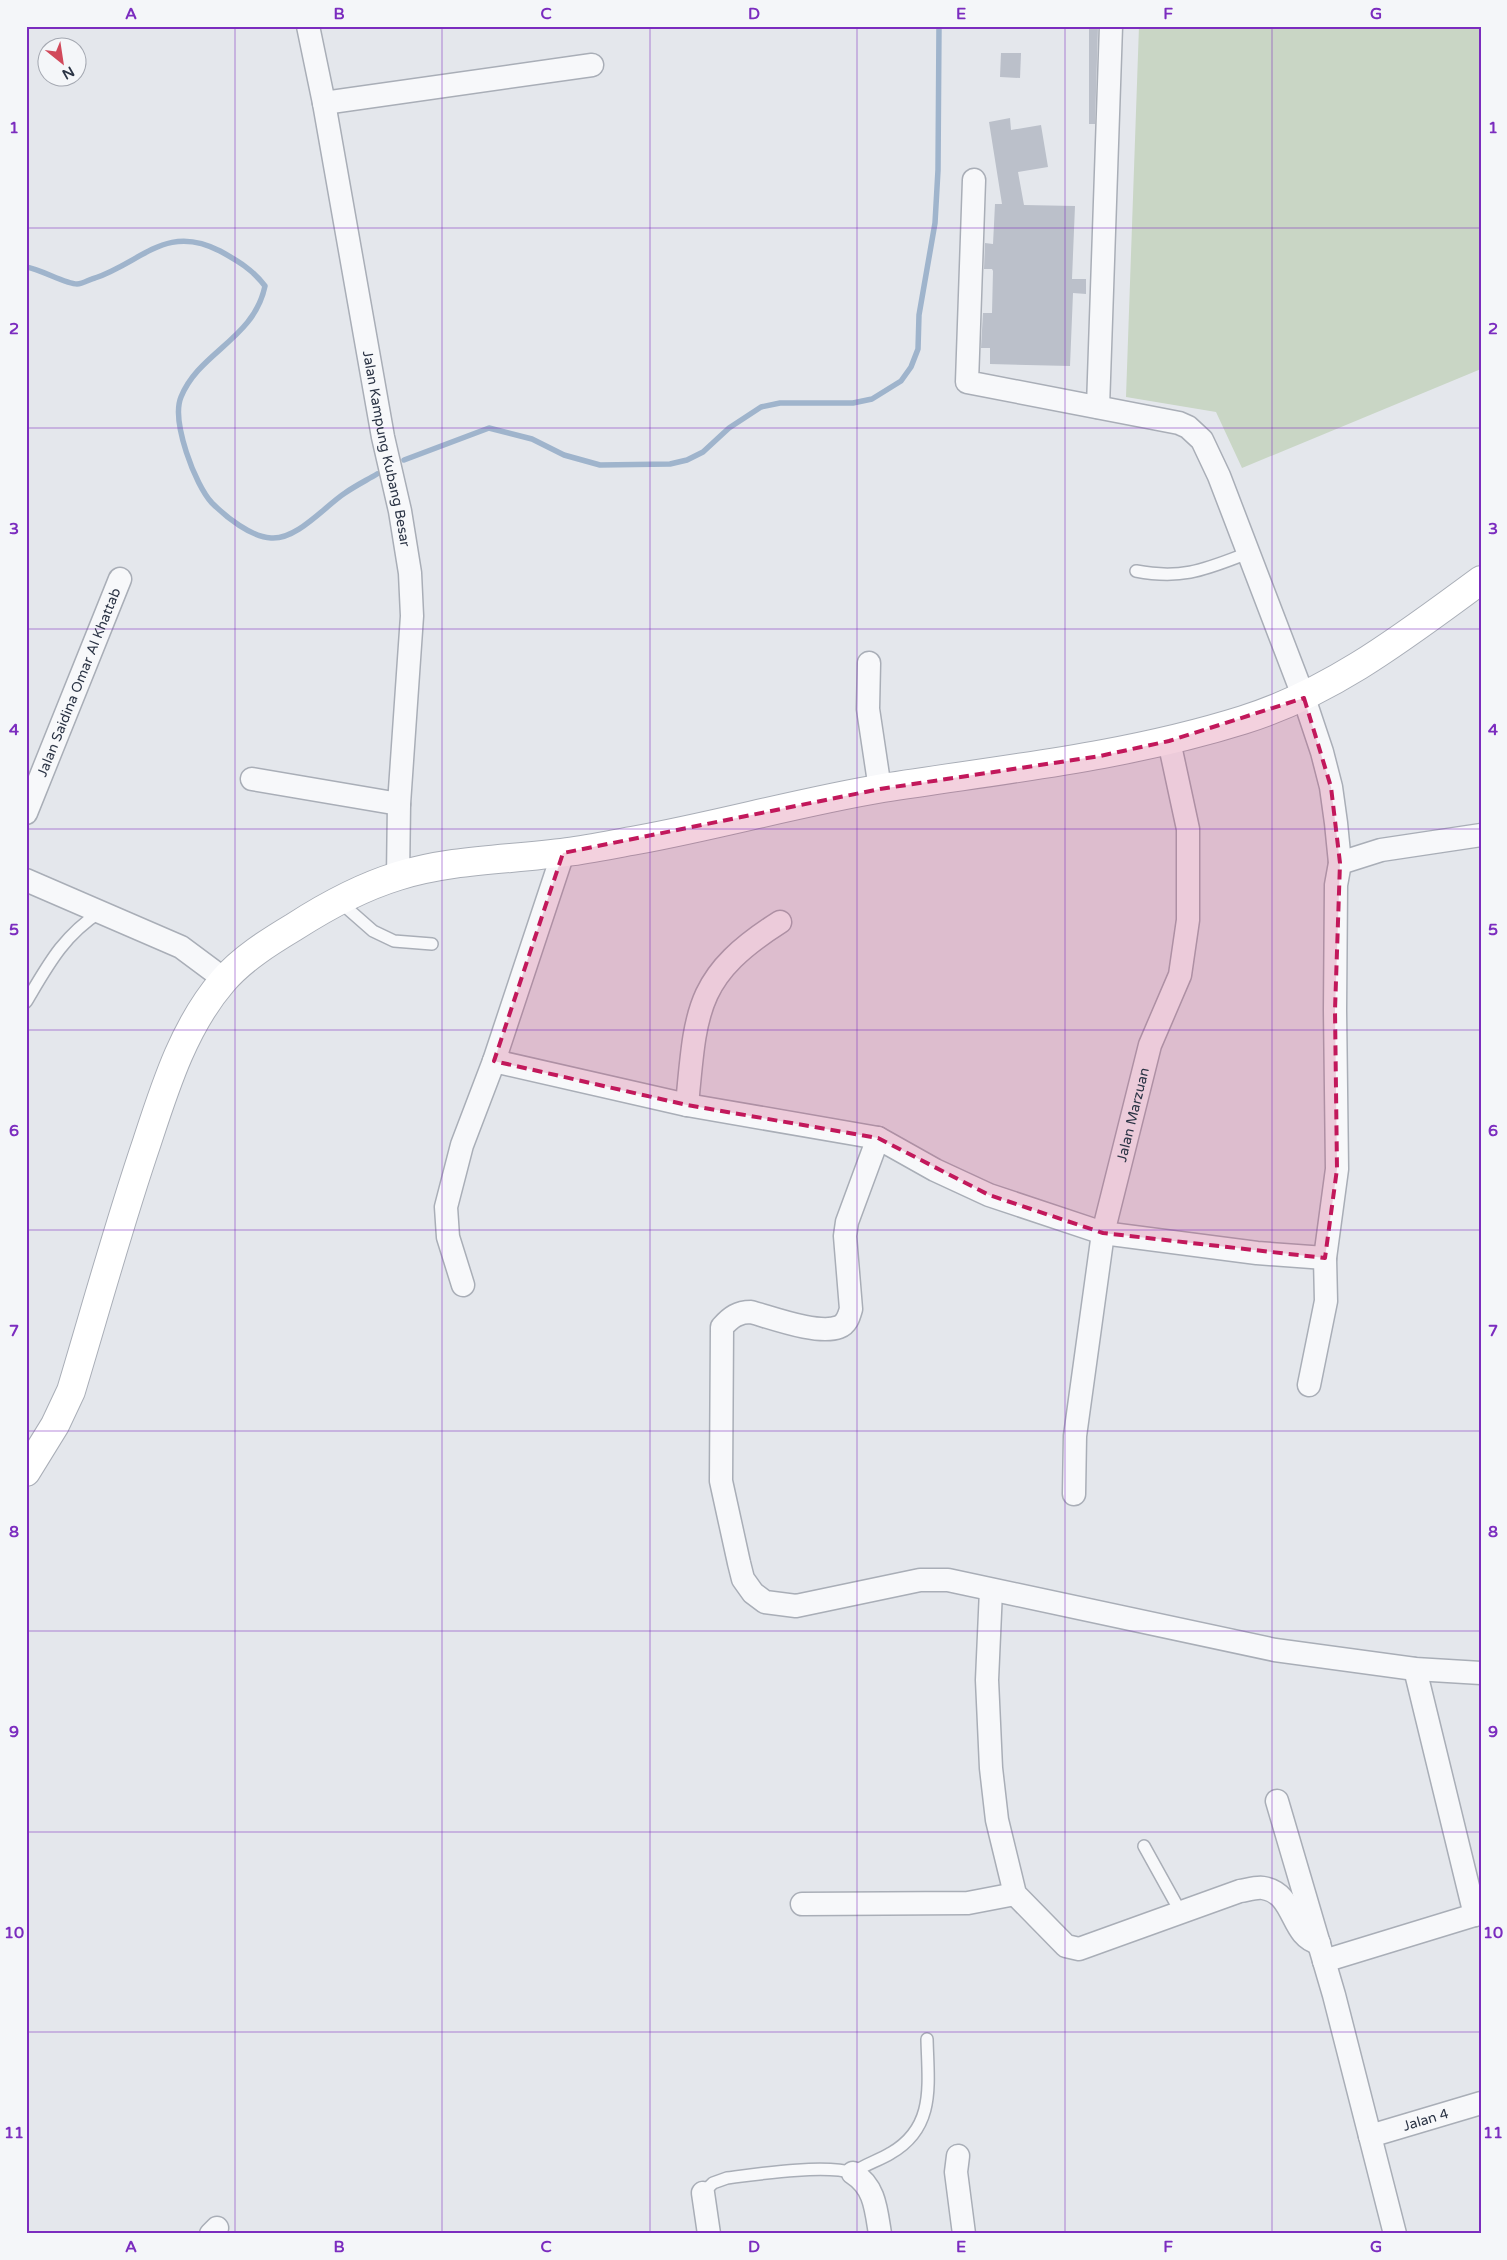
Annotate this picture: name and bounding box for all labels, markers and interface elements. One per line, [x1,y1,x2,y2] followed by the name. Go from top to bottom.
[125,4,137,24] text: A
[333,4,345,24] text: B
[540,4,552,24] text: C
[748,4,760,24] text: D
[956,4,966,24] text: E
[1163,4,1173,24] text: F
[1370,4,1382,24] text: G
[38,38,88,88] north arrow
[59,63,77,83] text: N
[9,118,19,138] text: 1
[1488,118,1498,138] text: 1
[9,319,19,339] text: 2
[1488,319,1498,339] text: 2
[359,349,414,549] street label: Jalan Kampung Kubang Besar
[9,519,19,539] text: 3
[1488,519,1498,539] text: 3
[33,585,124,779] street label: Jalan Saidina Omar Al Khattab
[9,720,19,740] text: 4
[1488,720,1498,740] text: 4
[9,920,19,940] text: 5
[1488,920,1498,940] text: 5
[1113,1066,1153,1164] street label: Jalan Marzuan
[9,1121,19,1141] text: 6
[1488,1121,1498,1141] text: 6
[9,1321,19,1341] text: 7
[1488,1321,1498,1341] text: 7
[9,1522,19,1542] text: 8
[1488,1522,1498,1542] text: 8
[9,1722,19,1742] text: 9
[1488,1722,1498,1742] text: 9
[4,1923,24,1943] text: 10
[1483,1923,1503,1943] text: 10
[1401,2105,1451,2134] street label: Jalan 4
[4,2123,24,2143] text: 11
[1483,2123,1503,2143] text: 11
[125,2237,137,2257] text: A
[333,2237,345,2257] text: B
[540,2237,552,2257] text: C
[748,2237,760,2257] text: D
[956,2237,966,2257] text: E
[1163,2237,1173,2257] text: F
[1370,2237,1382,2257] text: G

